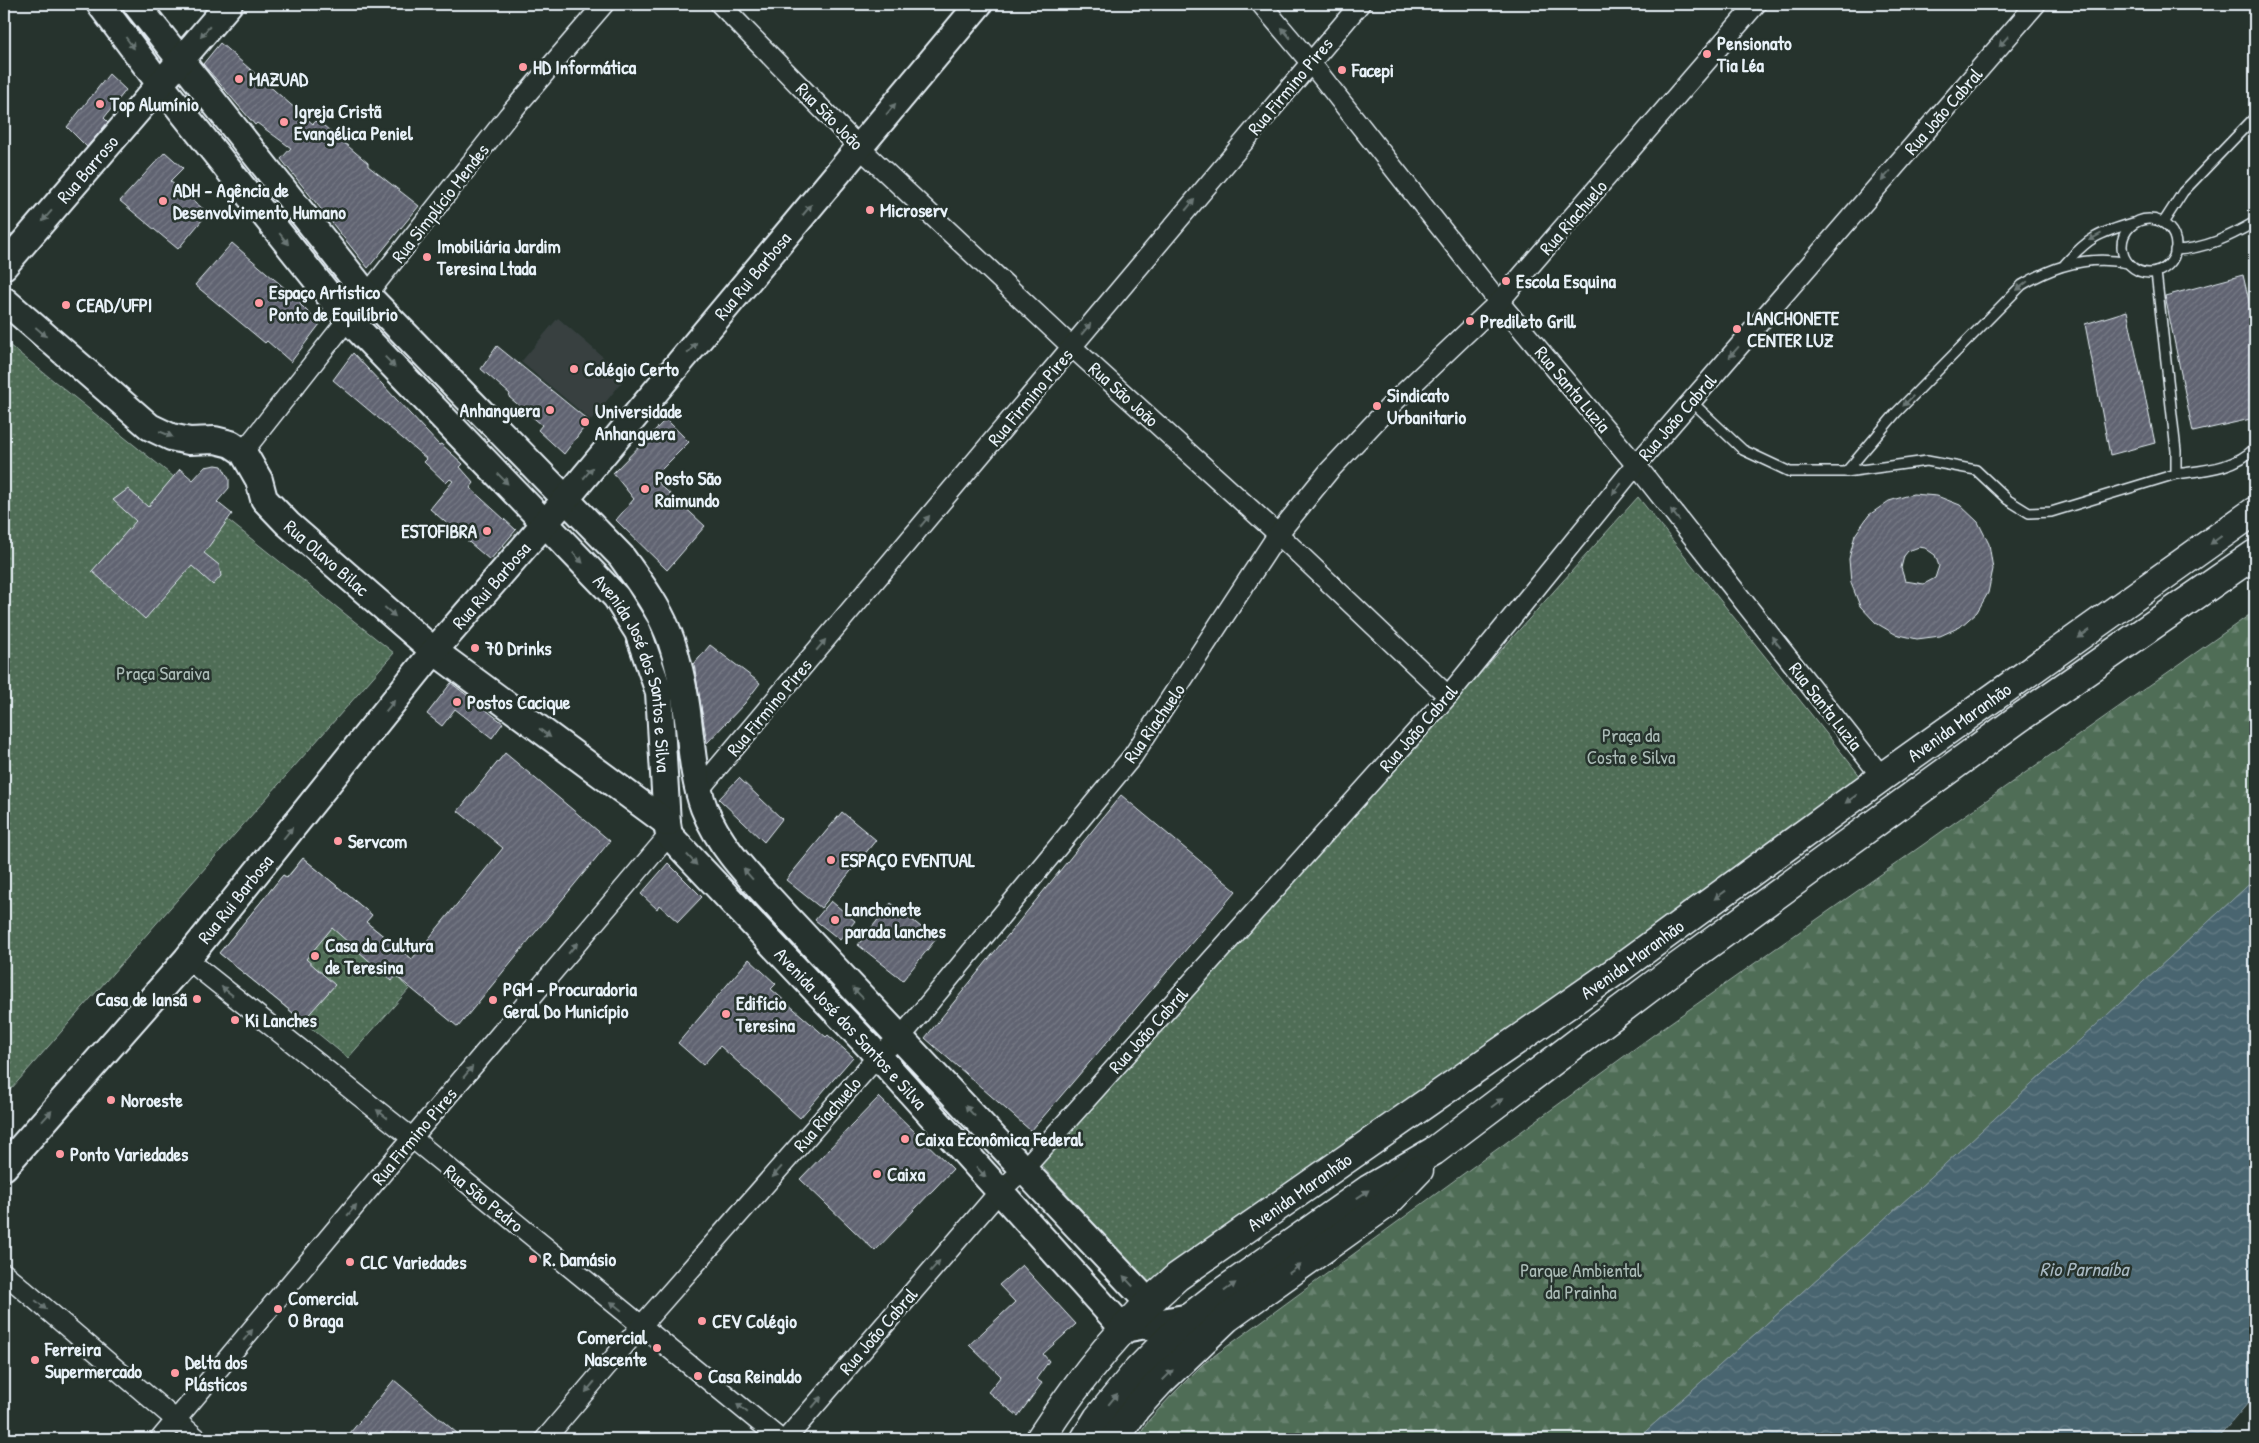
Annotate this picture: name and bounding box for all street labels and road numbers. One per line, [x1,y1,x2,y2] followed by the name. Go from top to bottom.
[1241,32,1339,140] street label: Rua Firmino Pires
[1898,61,1989,160] street label: Rua João Cabral
[790,76,870,156] street label: Rua São João
[51,129,124,209] street label: Rua Barroso
[385,138,495,268] street label: Rua Simplício Mendes
[1533,174,1613,260] street label: Rua Riachuelo
[708,226,797,325] street label: Rua Rui Barbosa
[1529,340,1617,438] street label: Rua Santa Luzia
[981,343,1079,451] street label: Rua Firmino Pires
[1083,356,1165,433] street label: Rua São João
[1632,367,1723,466] street label: Rua João Cabral
[279,514,375,602] street label: Rua Olavo Bilac
[446,536,537,634] street label: Rua Rui Barbosa
[587,568,677,774] street label: Avenida José dos Santos e Silva
[720,653,818,761] street label: Rua Firmino Pires
[1783,656,1869,756] street label: Rua Santa Luzia
[1902,676,2017,768] street label: Avenida Maranhão
[1117,678,1191,768] street label: Rua Riachuelo
[1373,678,1464,777] street label: Rua João Cabral
[191,848,279,949] street label: Rua Rui Barbosa
[1575,913,1689,1005] street label: Avenida Maranhão
[769,942,934,1116] street label: Avenida José dos Santos e Silva
[1102,981,1194,1079] street label: Rua João Cabral
[787,1071,867,1157] street label: Rua Riachuelo
[365,1082,463,1190] street label: Rua Firmino Pires
[1242,1146,1357,1237] street label: Avenida Maranhão
[439,1158,529,1238] street label: Rua São Pedro
[833,1281,924,1380] street label: Rua João Cabral

